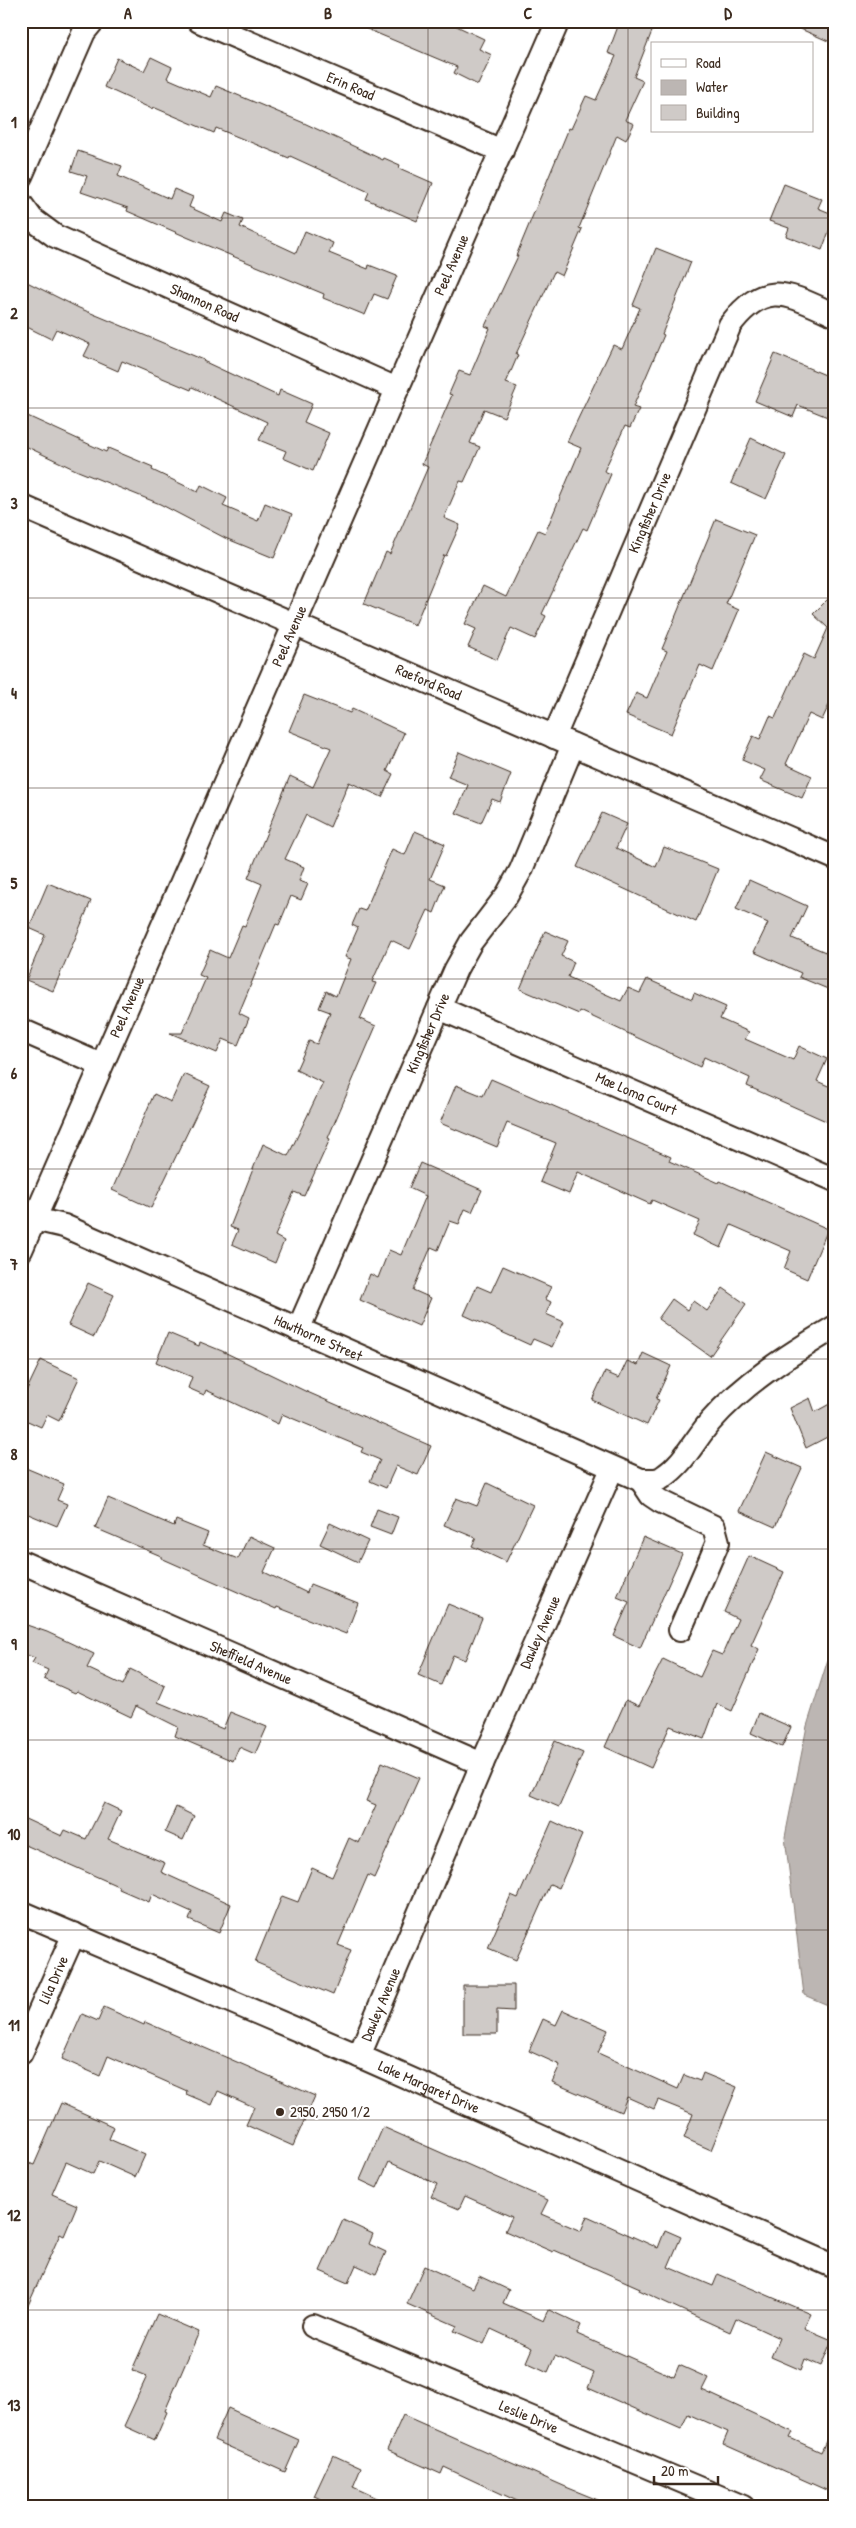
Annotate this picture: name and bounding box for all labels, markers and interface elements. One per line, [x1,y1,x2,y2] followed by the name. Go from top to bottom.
[124,2,132,24] text: A
[324,2,332,24] text: B
[524,2,533,24] text: C
[724,2,732,24] text: D
[651,42,814,132] legend
[696,52,721,73] text: Road
[323,66,378,105] street label: Erin Road
[696,76,728,97] text: Water
[696,102,740,123] text: Building
[11,111,17,133] text: 1
[428,231,474,299] street label: Peel Avenue
[167,278,243,327] street label: Shannon Road
[10,302,18,324] text: 2
[623,469,676,556] street label: Kingfisher Drive
[10,492,18,514] text: 3
[266,602,311,670] street label: Peel Avenue
[393,658,465,705] street label: Raeford Road
[11,682,17,704] text: 4
[11,872,18,894] text: 5
[104,973,149,1041] street label: Peel Avenue
[401,989,454,1077] street label: Kingfisher Drive
[11,1062,18,1084] text: 6
[592,1066,681,1120] street label: Mae Loma Court
[9,1253,18,1275] text: 7
[271,1309,367,1366] street label: Hawthorne Street
[11,1443,18,1465] text: 8
[514,1592,565,1672] street label: Dawley Avenue
[11,1633,17,1655] text: 9
[207,1635,296,1690] street label: Sheffield Avenue
[8,1823,20,1845] text: 10
[33,1952,73,2007] street label: Lila Drive
[355,1964,405,2044] street label: Dawley Avenue
[8,2014,20,2036] text: 11
[375,2055,483,2118] street label: Lake Margaret Drive
[290,2101,370,2122] place label: 2950, 2950 1/2
[274,2106,286,2118] marker: 2950, 2950 1/2
[7,2204,21,2226] text: 12
[8,2394,20,2416] text: 13
[496,2395,562,2438] street label: Leslie Drive
[654,2453,717,2485] scale bar
[661,2460,688,2481] text: 20 m

